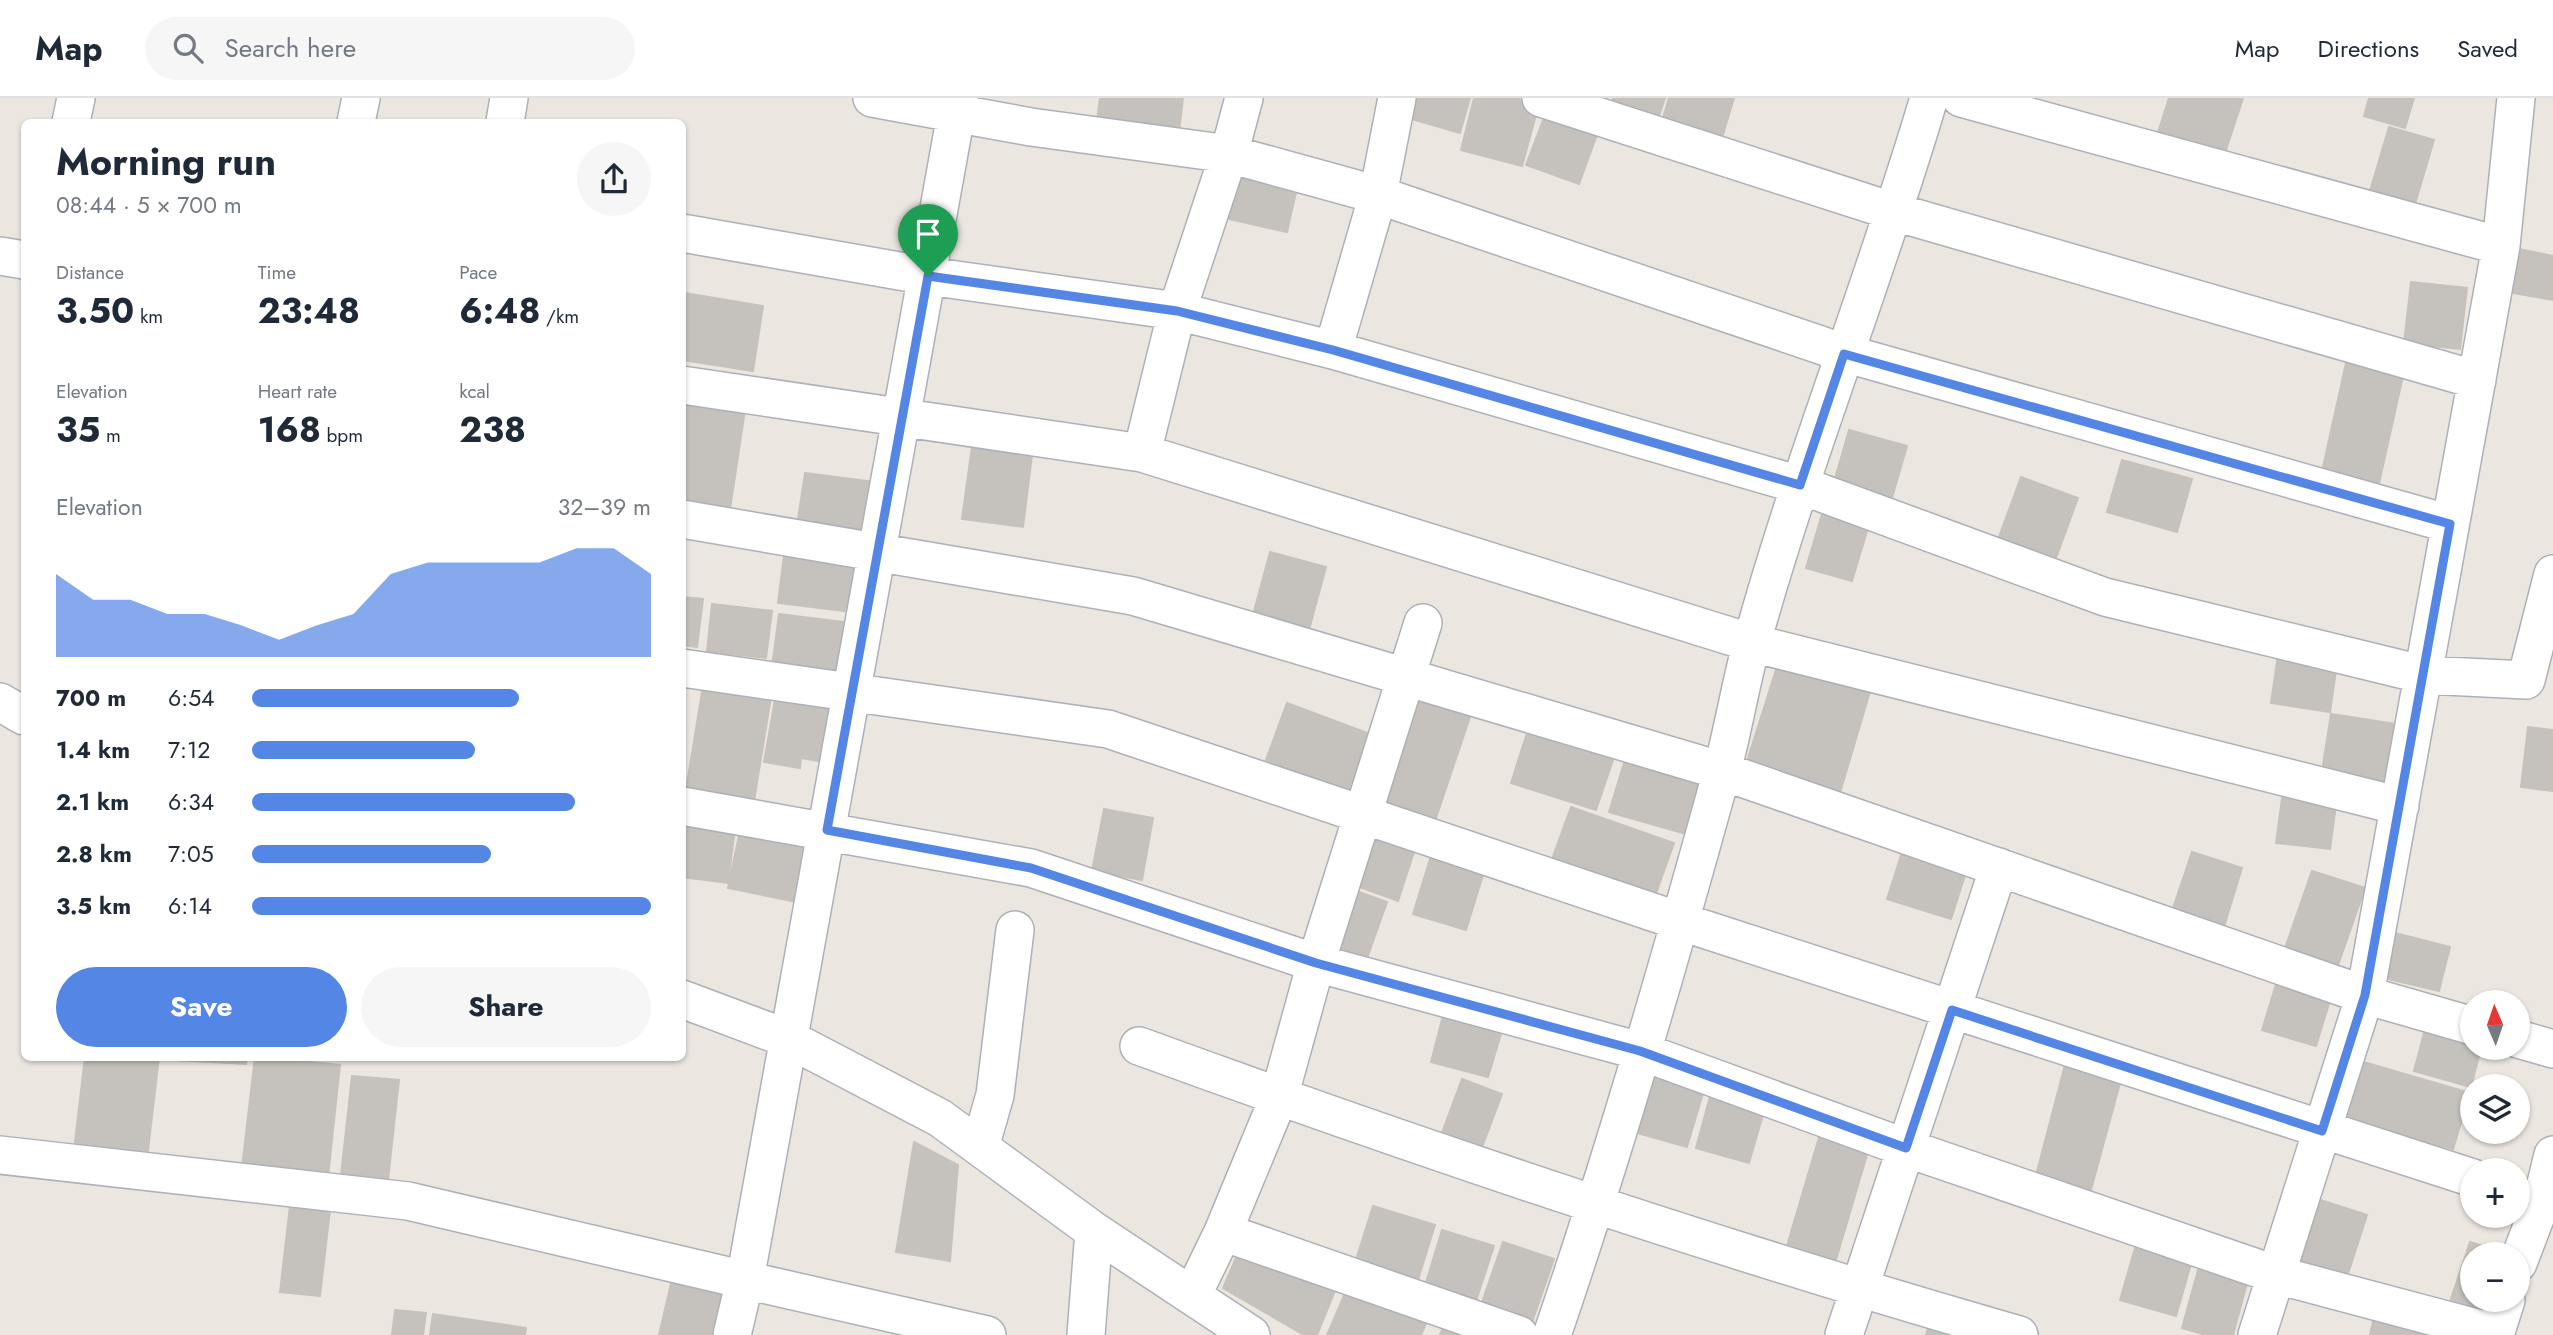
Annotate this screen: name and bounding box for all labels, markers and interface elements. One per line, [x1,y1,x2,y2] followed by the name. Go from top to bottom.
[145,17,635,80] search box
[35,25,103,72] text: Map
[169,29,207,67] icon: search
[225,29,356,67] text: Search here
[2235,31,2280,66] text: Map
[2318,31,2419,66] text: Directions
[2457,31,2518,66] text: Saved
[56,134,276,189] text: Morning run
[577,142,651,216] button: share
[56,188,242,222] text: 08:44 · 5 × 700 m
[898,204,958,276] pin
[909,215,947,253] icon: arrive
[56,259,124,286] text: Distance
[258,259,296,286] text: Time
[459,259,497,286] text: Pace
[56,286,134,336] text: 3.50
[258,286,360,336] text: 23:48
[459,286,540,336] text: 6:48
[134,303,163,330] text: km
[540,303,579,330] text: /km
[56,378,128,405] text: Elevation
[258,378,337,405] text: Heart rate
[459,378,490,405] text: kcal
[56,405,100,455] text: 35
[258,405,321,455] text: 168
[459,405,526,455] text: 238
[100,422,121,449] text: m
[321,422,363,449] text: bpm
[56,490,143,524] text: Elevation
[558,490,651,524] text: 32–39 m
[56,681,126,715] text: 700 m
[168,681,215,715] text: 6:54
[56,733,130,767] text: 1.4 km
[168,733,210,767] text: 7:12
[56,785,129,819] text: 2.1 km
[168,785,214,819] text: 6:34
[56,837,132,871] text: 2.8 km
[168,837,214,871] text: 7:05
[56,889,131,923] text: 3.5 km
[168,889,212,923] text: 6:14
[56,967,347,1047] button: Save
[361,967,651,1047] button: Share
[2460,990,2530,1060] north arrow
[2460,990,2530,1312] map controls
[2460,1074,2530,1144] button: layers
[2460,1158,2530,1228] button: +
[2460,1242,2530,1312] button: −

